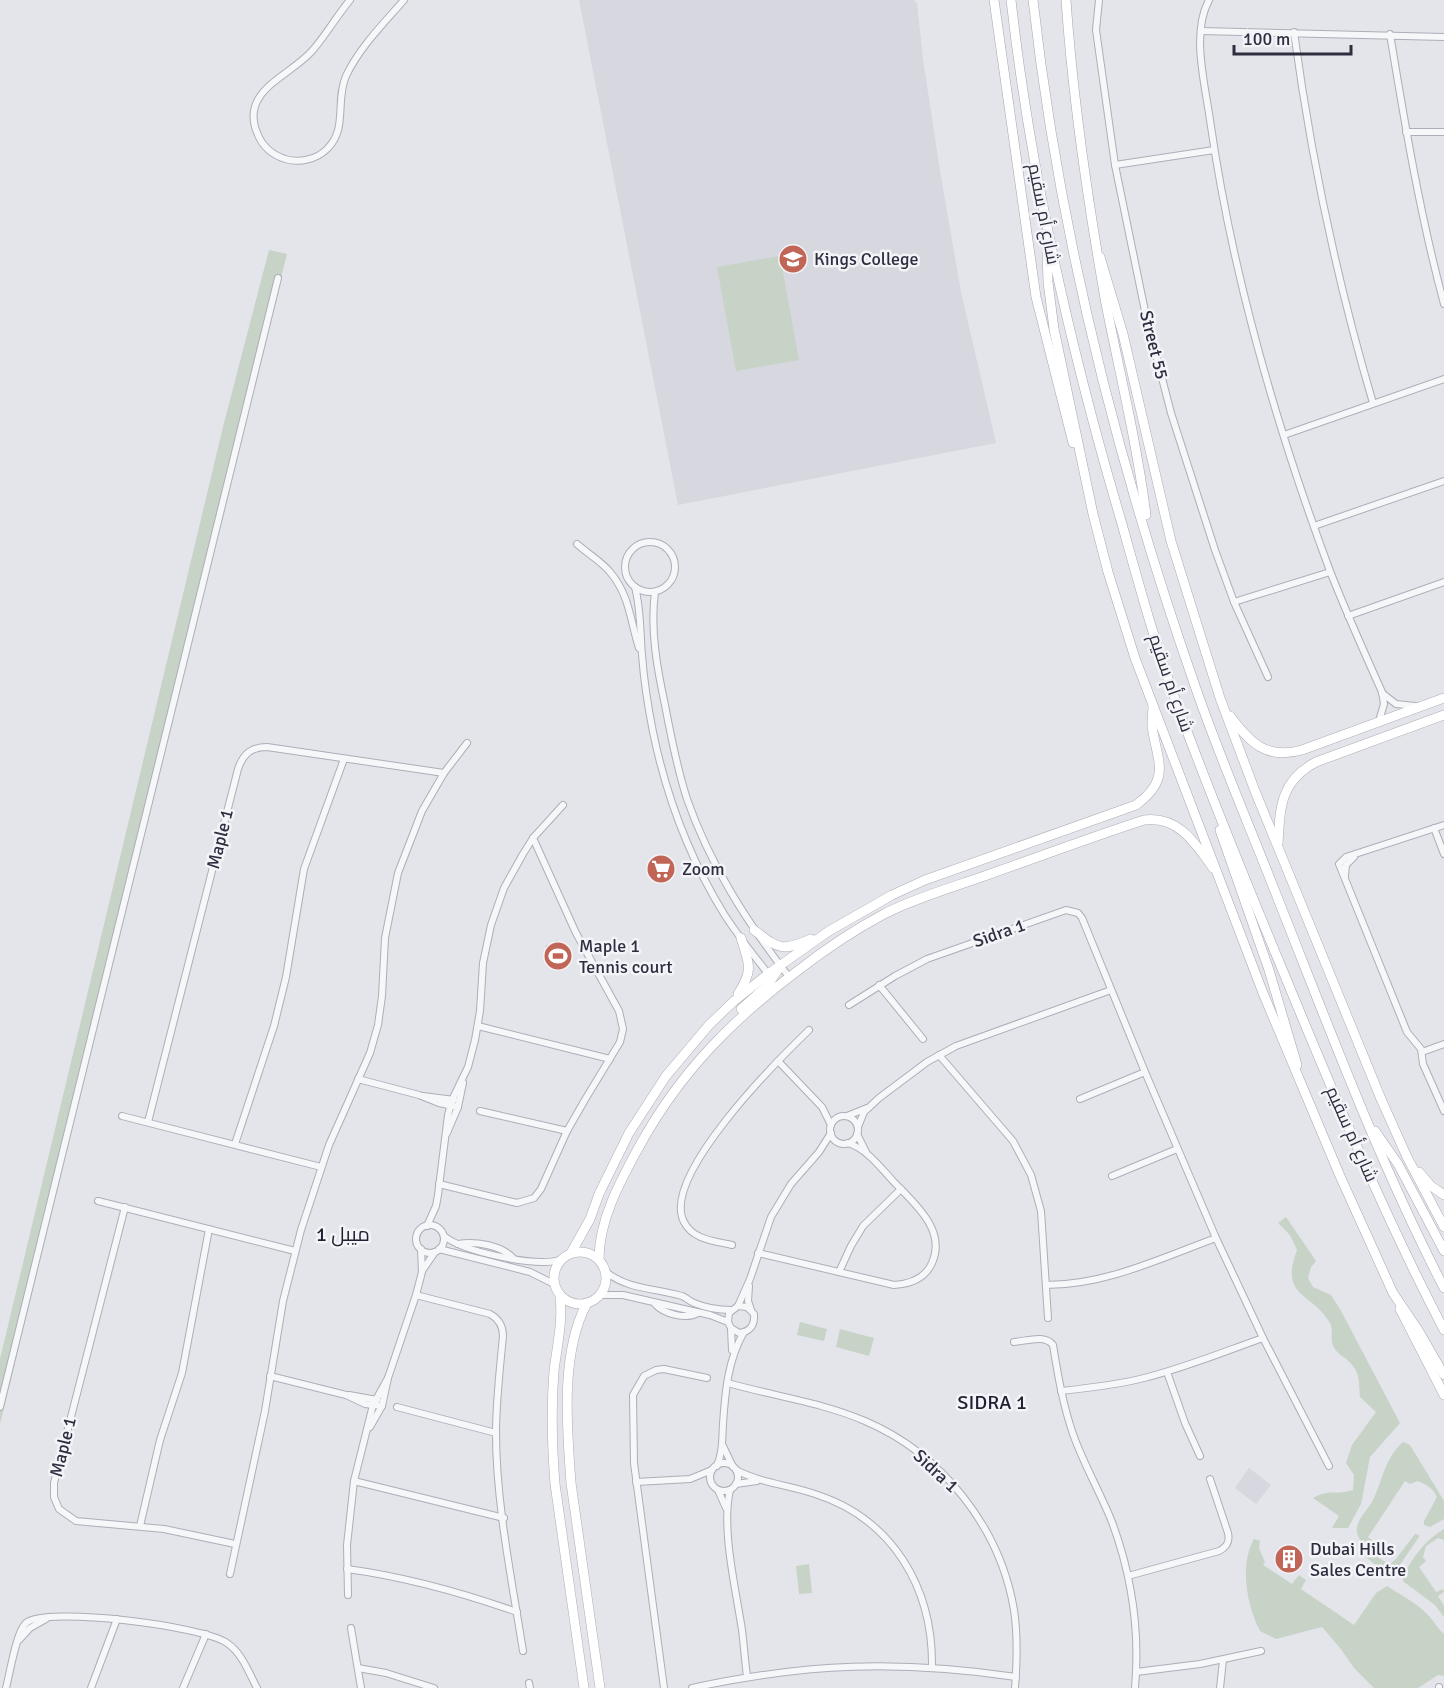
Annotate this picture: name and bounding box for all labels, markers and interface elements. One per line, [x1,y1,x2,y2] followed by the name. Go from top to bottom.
[1234,18,1351,56] scale bar
[1243,28,1290,50] text: 100 m
[1022,162,1065,267] street label: شارع أم سقيم
[777,243,809,275] school or university icon: Kings College
[814,248,919,270] place label: Kings College
[1135,308,1173,382] street label: Street 55
[1143,631,1198,735] street label: شارع أم سقيم
[202,807,238,871] street label: Maple 1
[645,853,677,885] supermarket icon: Zoom
[682,858,725,880] place label: Zoom
[970,914,1028,952] street label: Sidra 1
[579,935,673,978] place label: Maple 1 Tennis court
[542,940,574,972] sports icon: Maple 1 Tennis court
[1320,1083,1383,1186] street label: شارع أم سقيم
[316,1222,370,1247] district label: ميبل 1
[957,1390,1027,1415] district label: SIDRA 1
[45,1415,81,1479] street label: Maple 1
[909,1445,963,1497] street label: Sidra 1
[1310,1538,1406,1581] place label: Dubai Hills Sales Centre
[1273,1543,1305,1575] building icon: Dubai Hills Sales Centre

